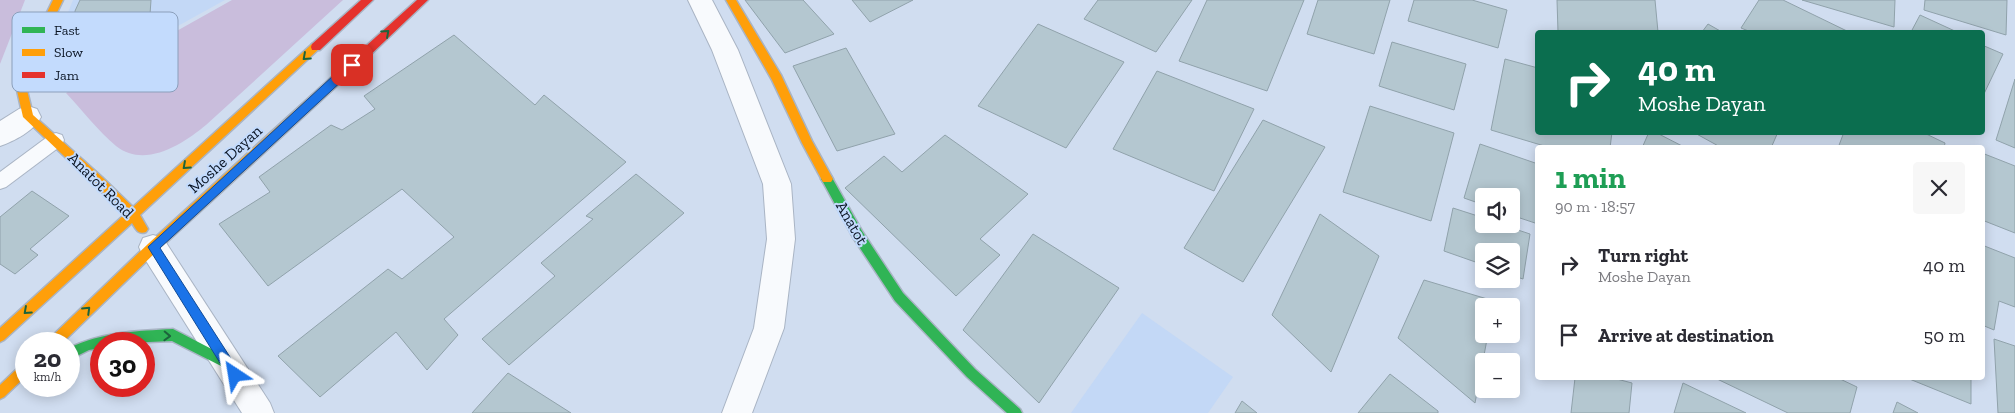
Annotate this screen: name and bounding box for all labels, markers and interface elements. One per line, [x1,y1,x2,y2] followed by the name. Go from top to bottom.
[12,12,178,92] legend
[54,22,81,39] text: Fast
[381,30,390,39] one-way arrow
[54,44,83,61] text: Slow
[331,44,373,86] pin
[1638,48,1715,90] text: 40 m
[1555,50,1620,115] icon: right
[303,51,312,60] one-way arrow
[338,51,366,79] icon: arrive
[54,67,79,84] text: Jam
[1638,90,1766,117] text: Moshe Dayan
[184,120,266,197] street label: Moshe Dayan
[64,148,138,222] street label: Anatot Road
[183,160,192,169] one-way arrow
[1555,160,1626,196] text: 1 min
[1913,162,1965,214] button: close
[1475,188,1520,398] map controls
[1475,188,1520,233] button: sound
[1555,197,1635,216] text: 90 m · 18:57
[832,198,872,248] street label: Anatot
[1475,243,1520,288] button: layers
[1598,244,1688,267] text: Turn right
[1555,251,1583,279] icon: right
[1923,254,1965,277] text: 40 m
[1598,267,1691,286] text: Moshe Dayan
[1475,298,1520,343] button: +
[24,305,33,314] one-way arrow
[82,307,91,316] one-way arrow
[1555,321,1583,349] icon: arrive
[1598,324,1774,347] text: Arrive at destination
[1924,324,1965,347] text: 50 m
[163,330,171,341] one-way arrow
[90,332,155,397] speed limit sign: 30
[34,343,61,373] text: 20
[208,348,260,400] position arrow
[1475,353,1520,398] button: −
[34,370,61,384] text: km/h

